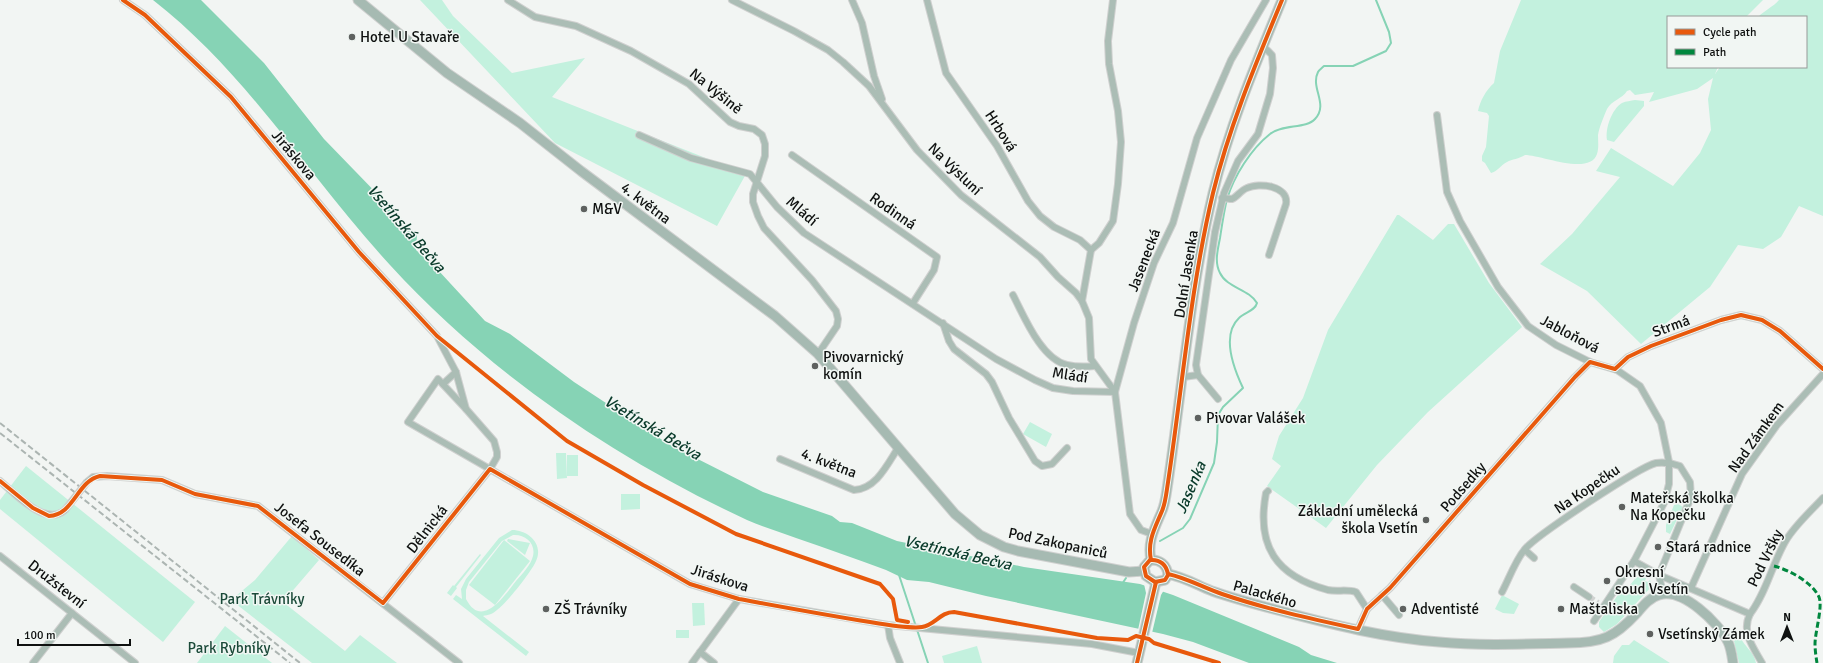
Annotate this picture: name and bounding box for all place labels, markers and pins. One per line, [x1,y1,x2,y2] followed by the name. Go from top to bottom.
[360,28,460,46] place label: Hotel U Stavaře
[347,32,357,42] marker: Hotel U Stavaře
[592,200,622,218] place label: M&V
[579,204,589,214] marker: M&V
[823,348,904,383] place label: Pivovarnický komín
[810,361,820,371] marker: Pivovarnický komín
[1206,409,1306,427] place label: Pivovar Valášek
[1193,413,1203,423] marker: Pivovar Valášek
[1630,489,1734,524] place label: Mateřská školka Na Kopečku
[1298,502,1418,537] place label: Základní umělecká škola Vsetín
[1617,502,1627,512] marker: Mateřská školka Na Kopečku
[1421,515,1431,525] marker: Základní umělecká škola Vsetín
[1666,538,1751,556] place label: Stará radnice
[1653,542,1663,552] marker: Stará radnice
[1615,563,1689,598] place label: Okresní soud Vsetín
[1602,576,1612,586] marker: Okresní soud Vsetín
[554,599,627,618] place label: ZŠ Trávníky
[1411,600,1479,618] place label: Adventisté
[1569,600,1638,618] place label: Maštaliska
[541,604,551,614] marker: ZŠ Trávníky
[1398,604,1408,614] marker: Adventisté
[1556,604,1566,614] marker: Maštaliska
[1658,625,1765,643] place label: Vsetínský Zámek
[1645,629,1655,639] marker: Vsetínský Zámek

